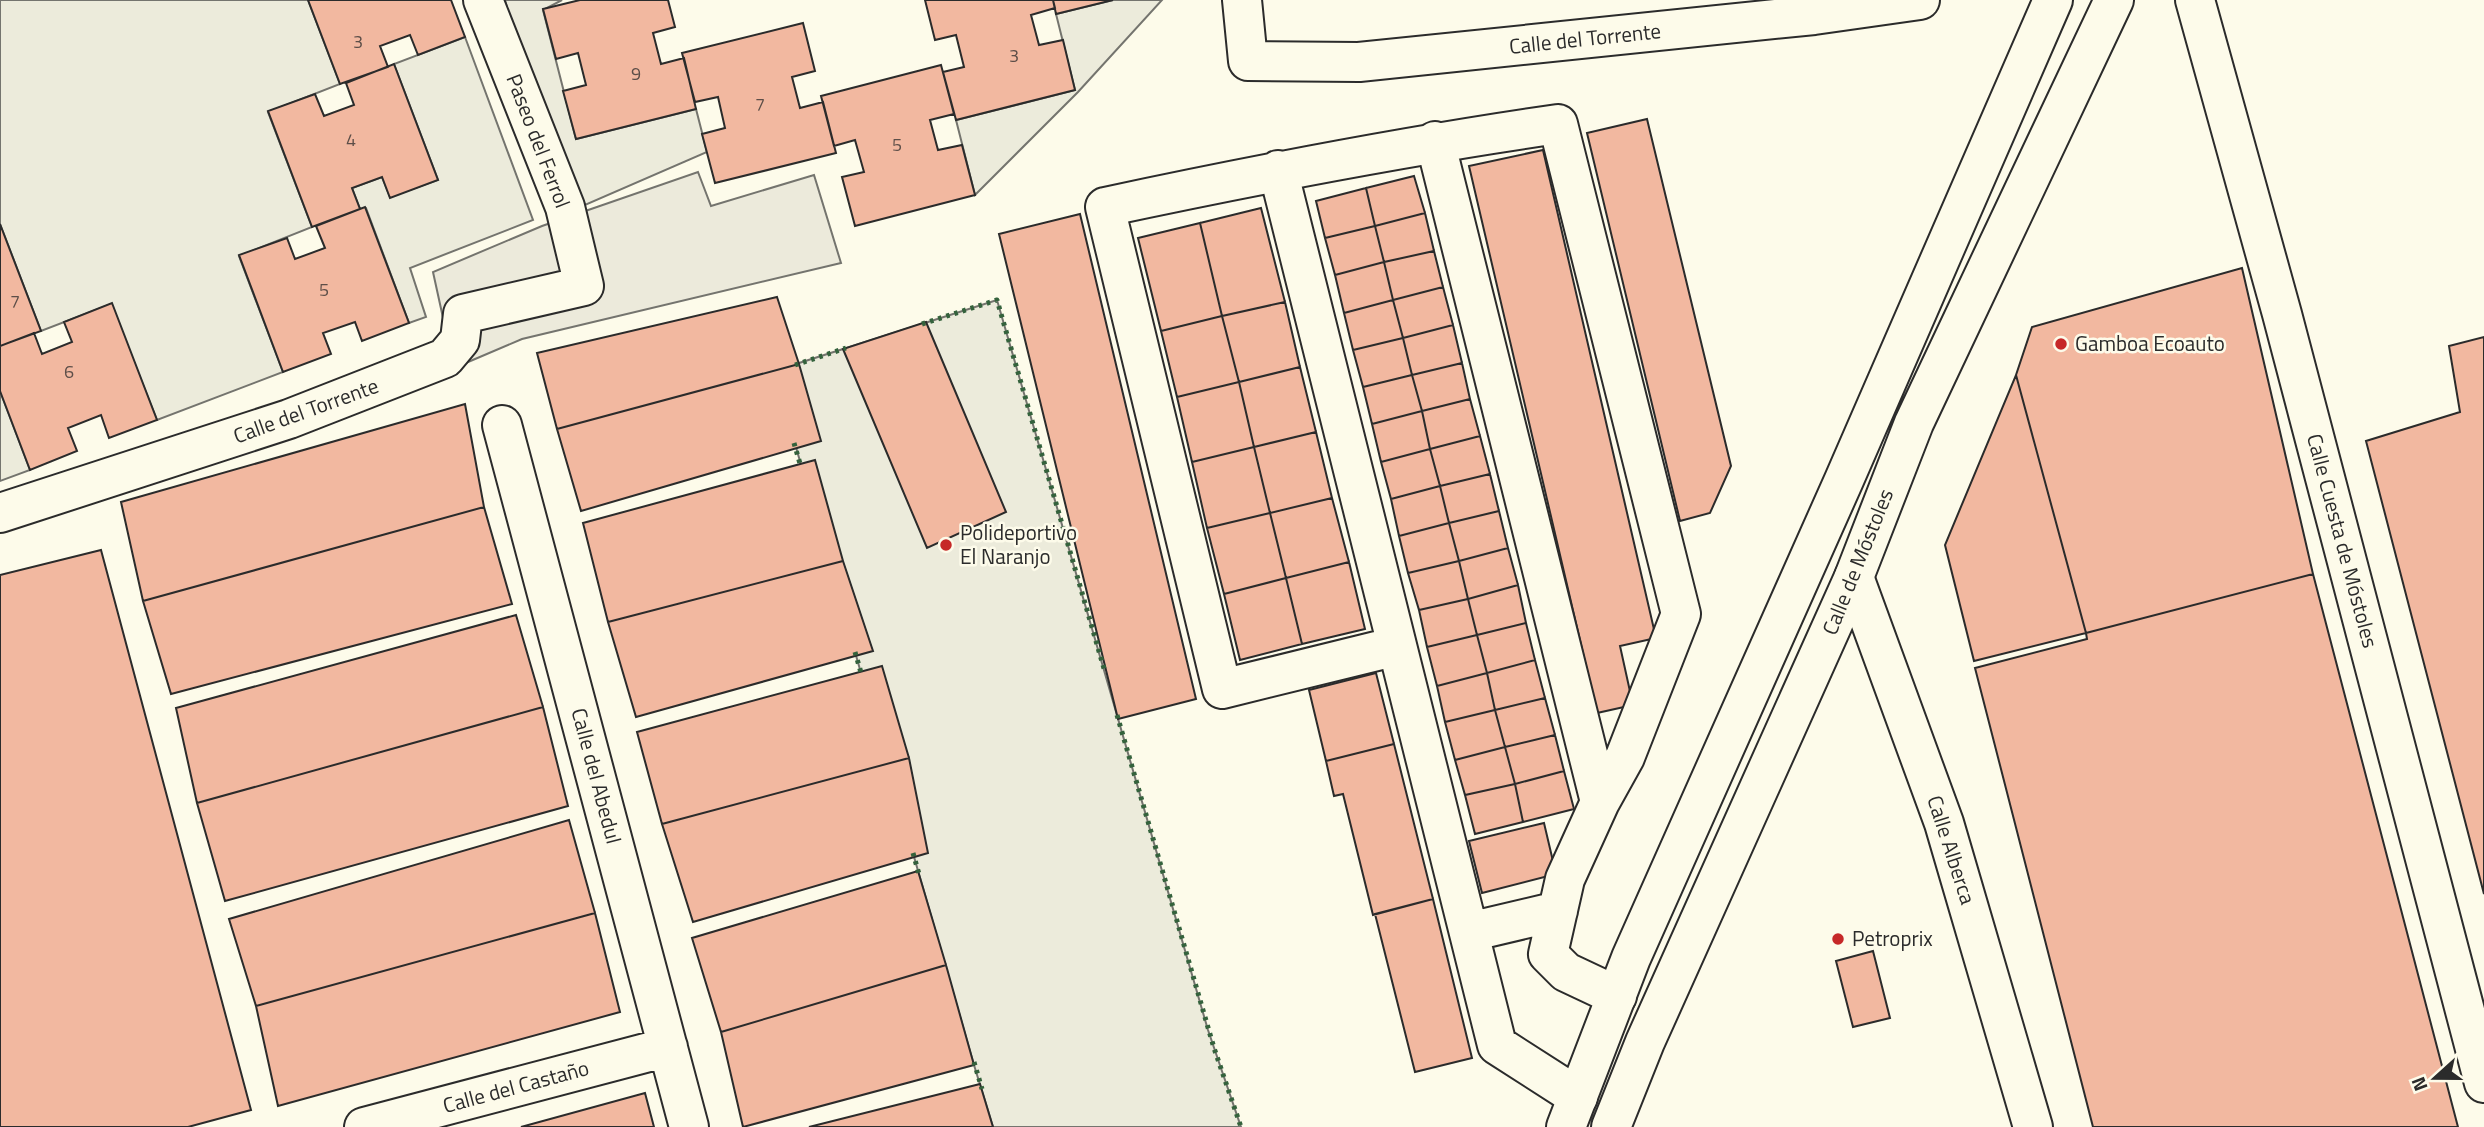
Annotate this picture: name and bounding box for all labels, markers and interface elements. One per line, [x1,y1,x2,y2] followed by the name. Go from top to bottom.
[1507,14,1662,62] street label: Calle del Torrente
[353,28,363,55] house number: 3
[1009,42,1019,69] house number: 3
[631,60,641,87] house number: 9
[499,69,579,213] street label: Paseo del Ferrol
[755,91,765,118] house number: 7
[346,126,356,153] house number: 4
[892,131,902,158] house number: 5
[319,276,329,303] house number: 5
[10,288,20,315] house number: 7
[2075,327,2225,359] place label: Gamboa Ecoauto
[2053,336,2069,352] marker: Gamboa Ecoauto
[64,358,74,385] house number: 6
[229,369,383,451] street label: Calle del Torrente
[2299,430,2387,651] street label: Calle Cuesta de Móstoles
[1813,484,1901,640] street label: Calle de Móstoles
[960,516,1077,572] place label: Polideportivo El Naranjo
[938,537,954,553] marker: Polideportivo El Naranjo
[563,704,630,847] street label: Calle del Abedul
[1919,791,1985,909] street label: Calle Alberca
[1852,922,1933,954] place label: Petroprix
[1830,931,1846,947] marker: Petroprix
[2400,1043,2470,1113] north arrow
[439,1051,592,1121] street label: Calle del Castaño
[2403,1073,2435,1096] text: N

